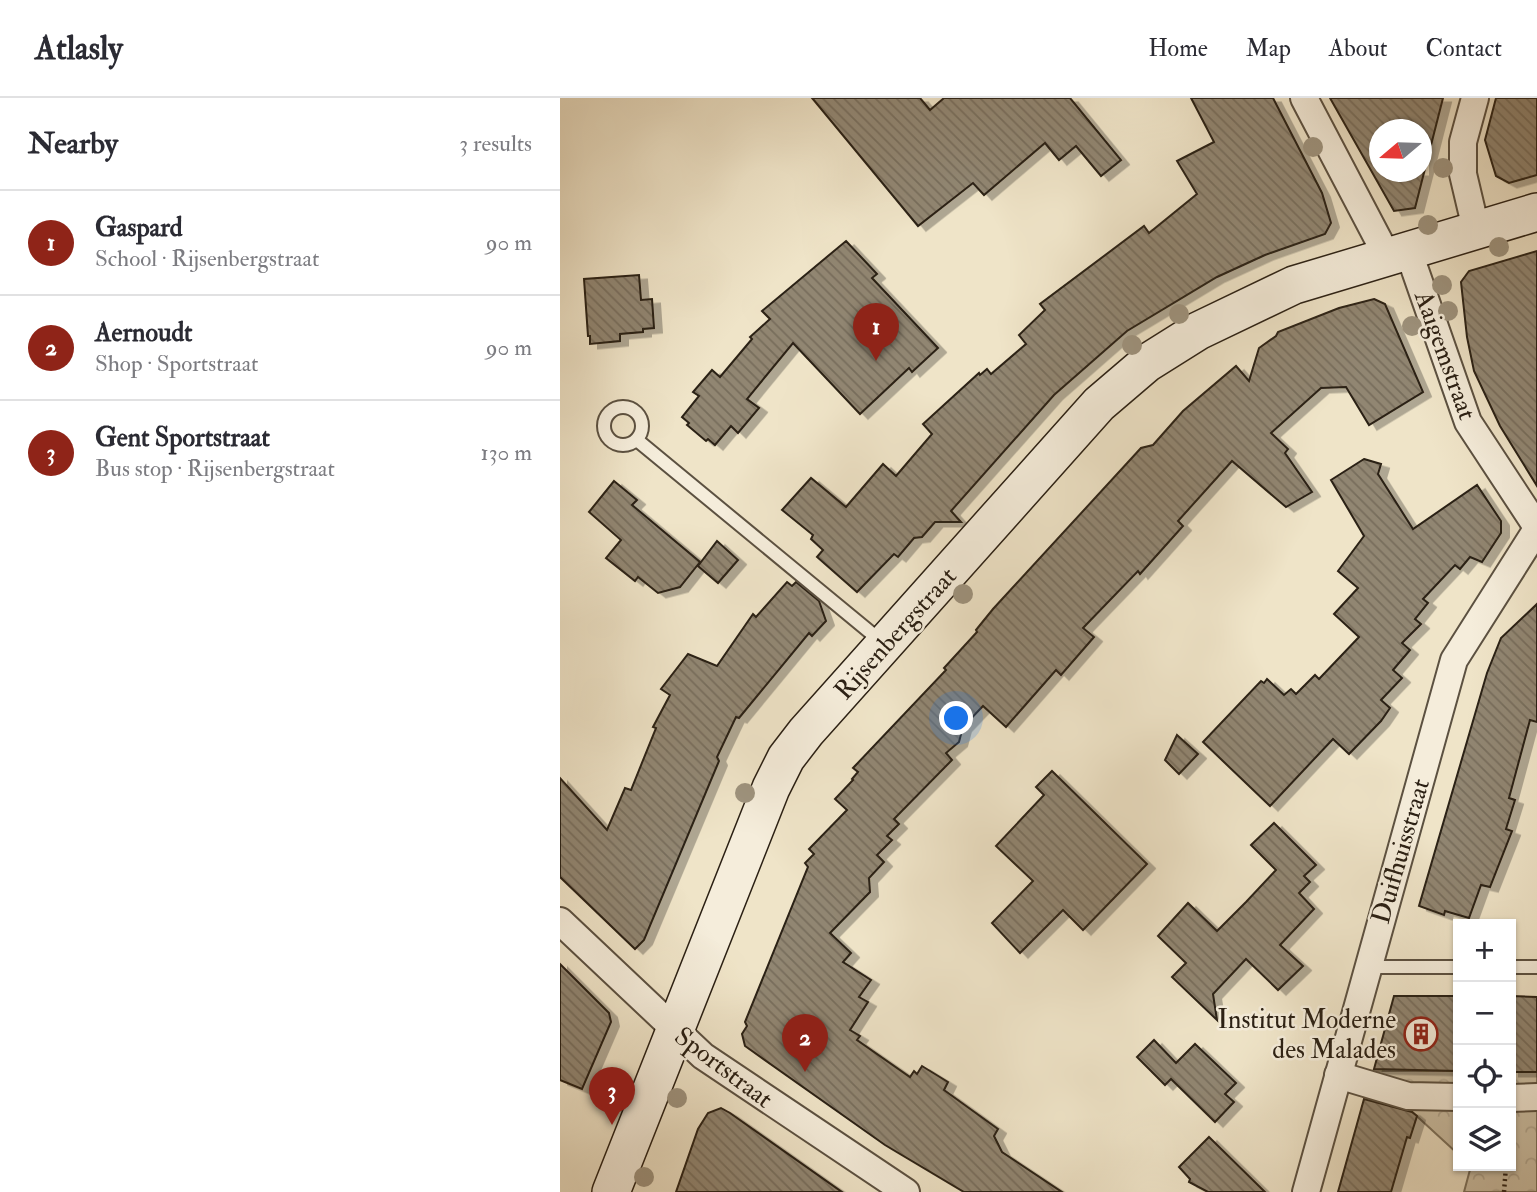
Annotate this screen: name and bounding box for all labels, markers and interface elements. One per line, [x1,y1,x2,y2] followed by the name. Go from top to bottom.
[35,28,123,69] text: Atlasly
[1148,33,1208,64] text: Home
[1246,33,1291,64] text: Map
[1329,33,1388,64] text: About
[1426,33,1502,64] text: Contact
[1369,119,1432,182] north arrow
[28,125,118,162] text: Nearby
[459,129,532,158] text: 3 results
[95,212,183,244] text: Gaspard
[47,228,55,257] text: 1
[486,228,532,257] text: 90 m
[95,244,319,273] text: School · Rijsenbergstraat
[1407,286,1483,424] street label: Aaigemstraat
[853,303,899,361] pin: 1
[95,317,193,349] text: Aernoudt
[45,333,57,362] text: 2
[486,333,532,362] text: 90 m
[95,349,259,378] text: Shop · Sportstraat
[95,422,270,454] text: Gent Sportstraat
[47,438,55,467] text: 3
[480,438,532,467] text: 130 m
[95,454,335,483] text: Bus stop · Rijsenbergstraat
[828,561,964,707] street label: Rijsenbergstraat
[939,701,973,735] your location
[1365,775,1437,928] street label: Duifhuisstraat
[1453,919,1516,1171] map controls
[1453,919,1516,982] button: +
[1453,982,1516,1045] button: −
[1218,1004,1396,1066] place label: Institut Moderne des Malades
[782,1014,828,1072] pin: 2
[1402,1015,1440,1053] building icon: Institut Moderne des Malades
[667,1020,779,1116] street label: Sportstraat
[1453,1045,1516,1108] button: locate
[589,1067,635,1125] pin: 3
[1453,1108,1516,1171] button: layers

